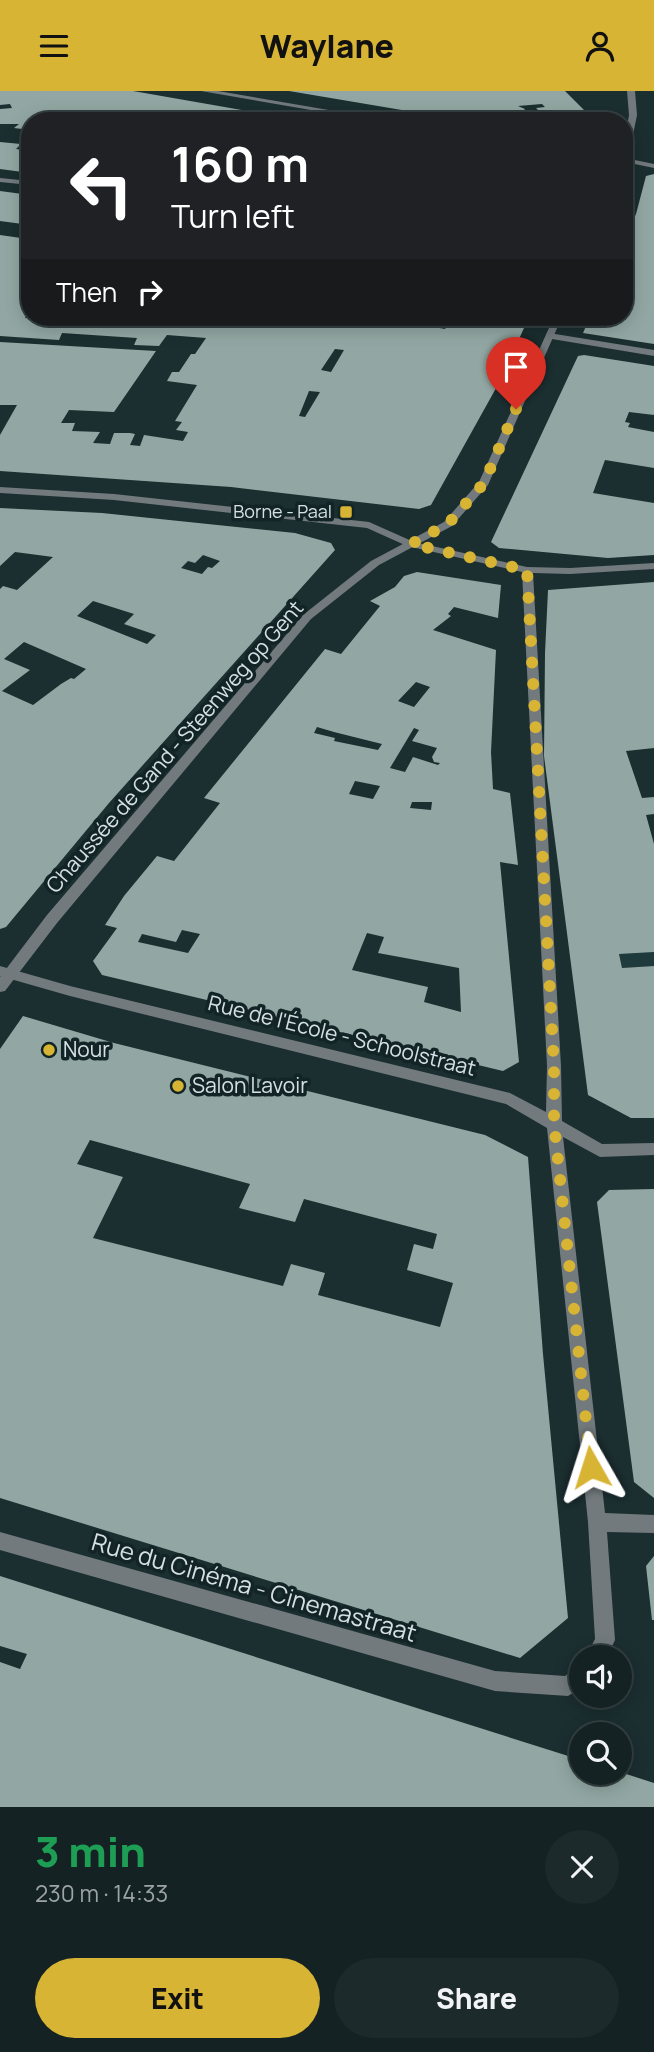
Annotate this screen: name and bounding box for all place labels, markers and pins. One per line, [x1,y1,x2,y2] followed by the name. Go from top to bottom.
[486,337,546,409] pin
[233,499,332,523] place label: Borne - Paal
[338,504,354,520] marker: Borne - Paal
[63,1035,110,1063] place label: Nour
[41,1042,57,1058] marker: Nour
[192,1071,308,1099] place label: Salon Lavoir
[170,1078,186,1094] marker: Salon Lavoir

